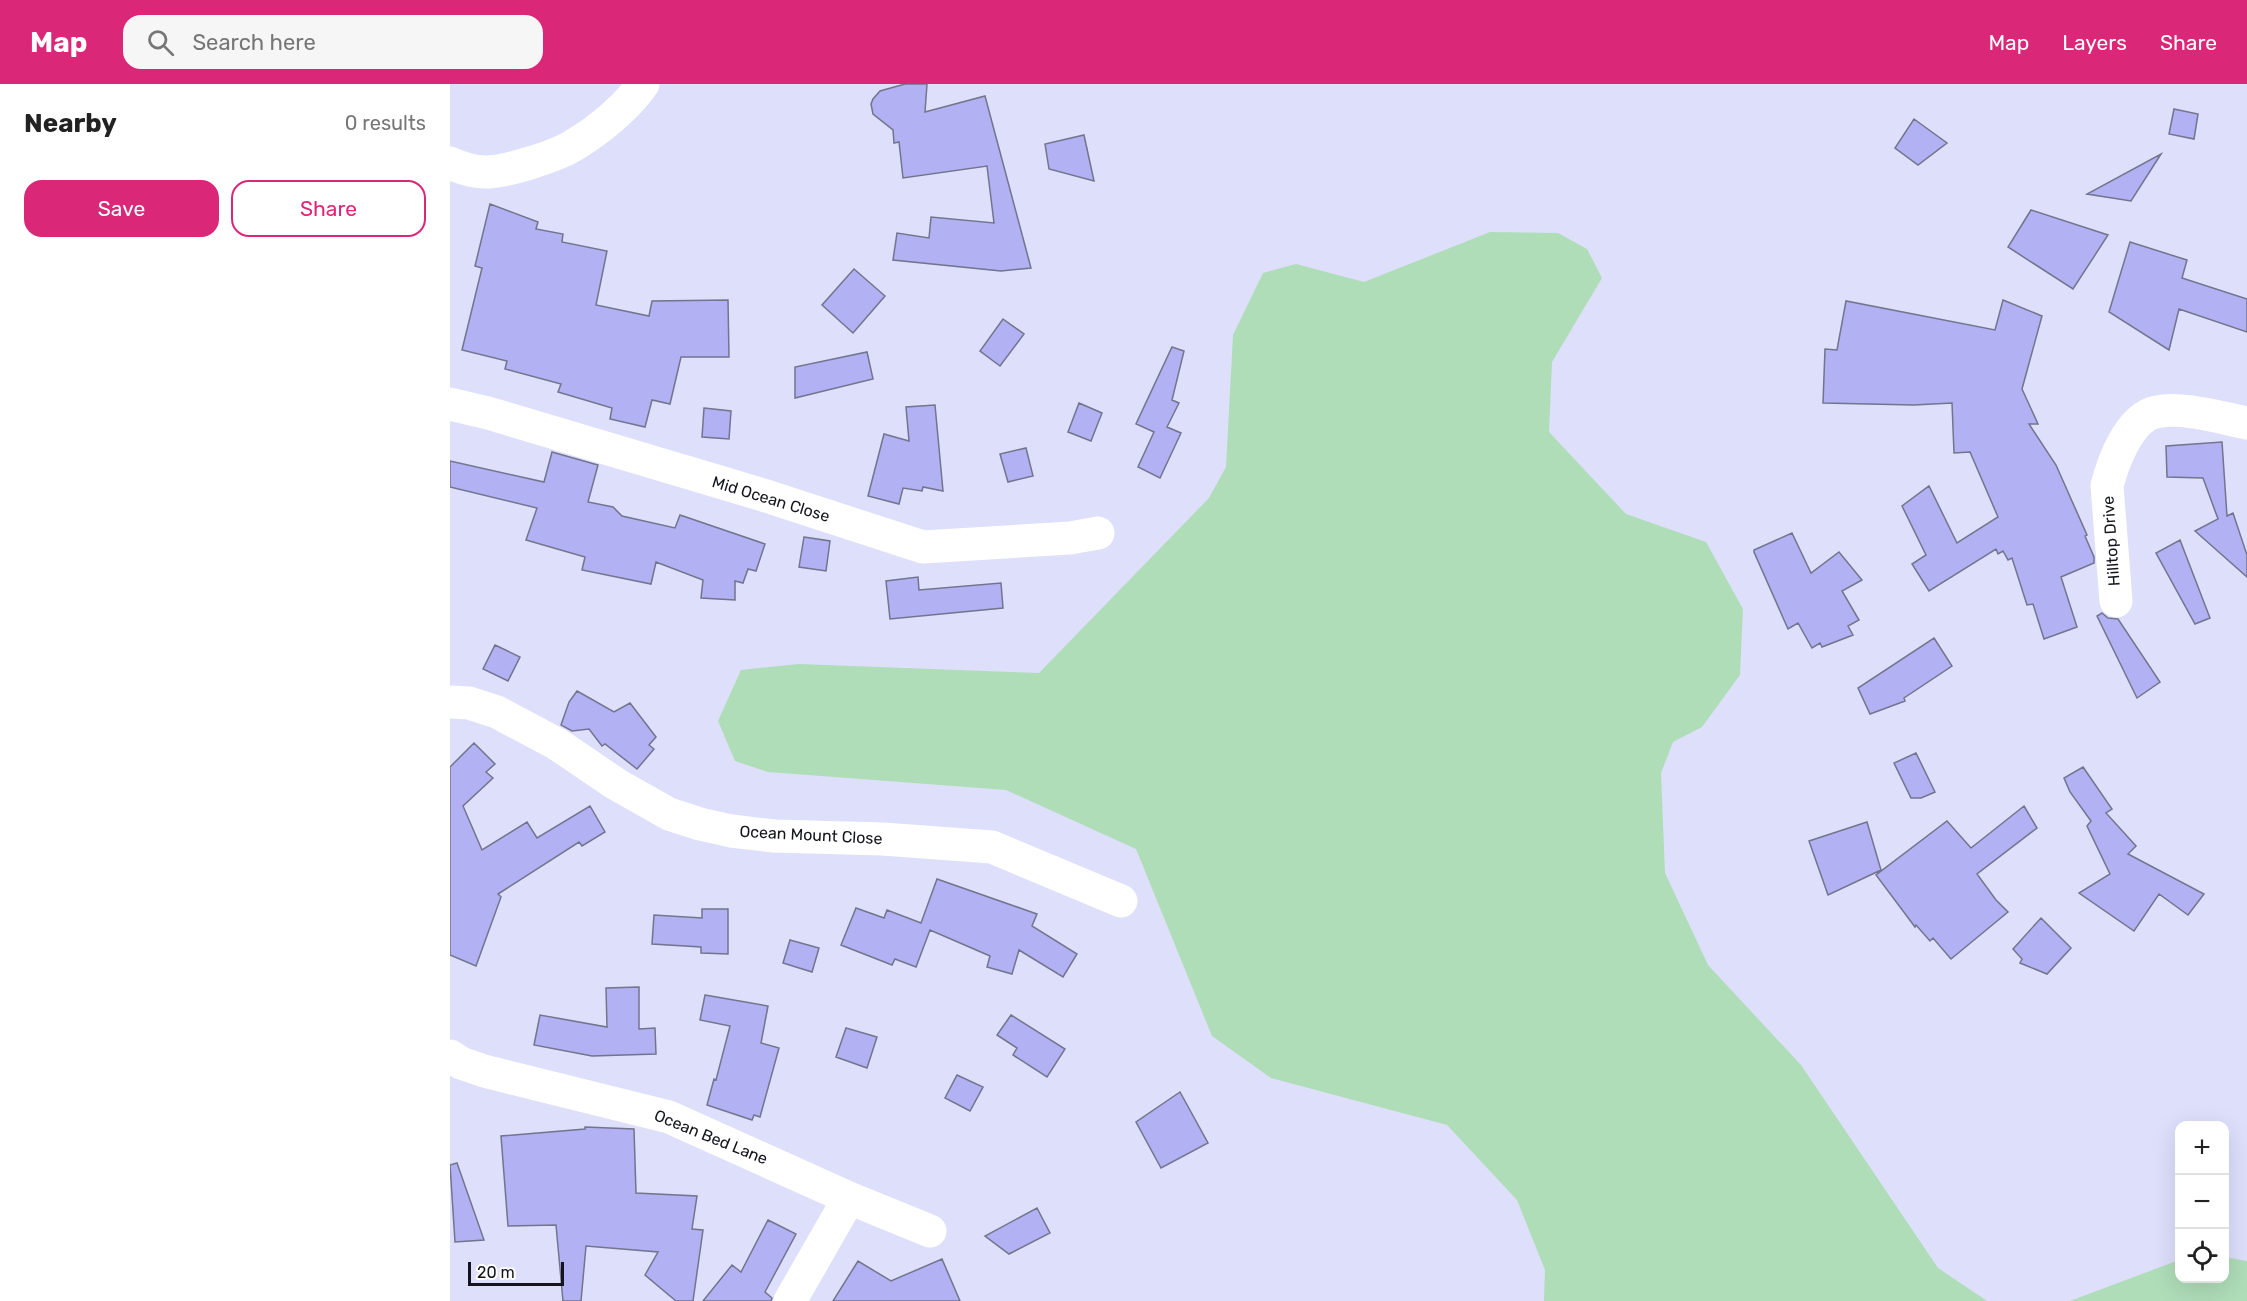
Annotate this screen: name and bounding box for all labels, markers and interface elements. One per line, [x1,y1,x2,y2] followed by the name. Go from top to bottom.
[123,15,543,69] search box
[30,26,87,59] text: Map
[144,26,177,59] icon: search
[192,29,316,56] text: Search here
[1988,30,2029,55] text: Map
[2062,30,2127,55] text: Layers
[2160,30,2217,55] text: Share
[24,108,117,139] text: Nearby
[345,111,426,135] text: 0 results
[24,180,219,237] button: Save
[231,180,426,237] button: Share
[710,472,832,526] street label: Mid Ocean Close
[2098,495,2124,587] street label: Hilltop Drive
[739,822,883,848] street label: Ocean Mount Close
[652,1106,771,1168] street label: Ocean Bed Lane
[2175,1121,2229,1283] map controls
[2175,1121,2229,1175] button: +
[2175,1175,2229,1229] button: −
[2175,1229,2229,1283] button: locate
[468,1259,564,1286] scale bar
[477,1263,515,1282] text: 20 m

